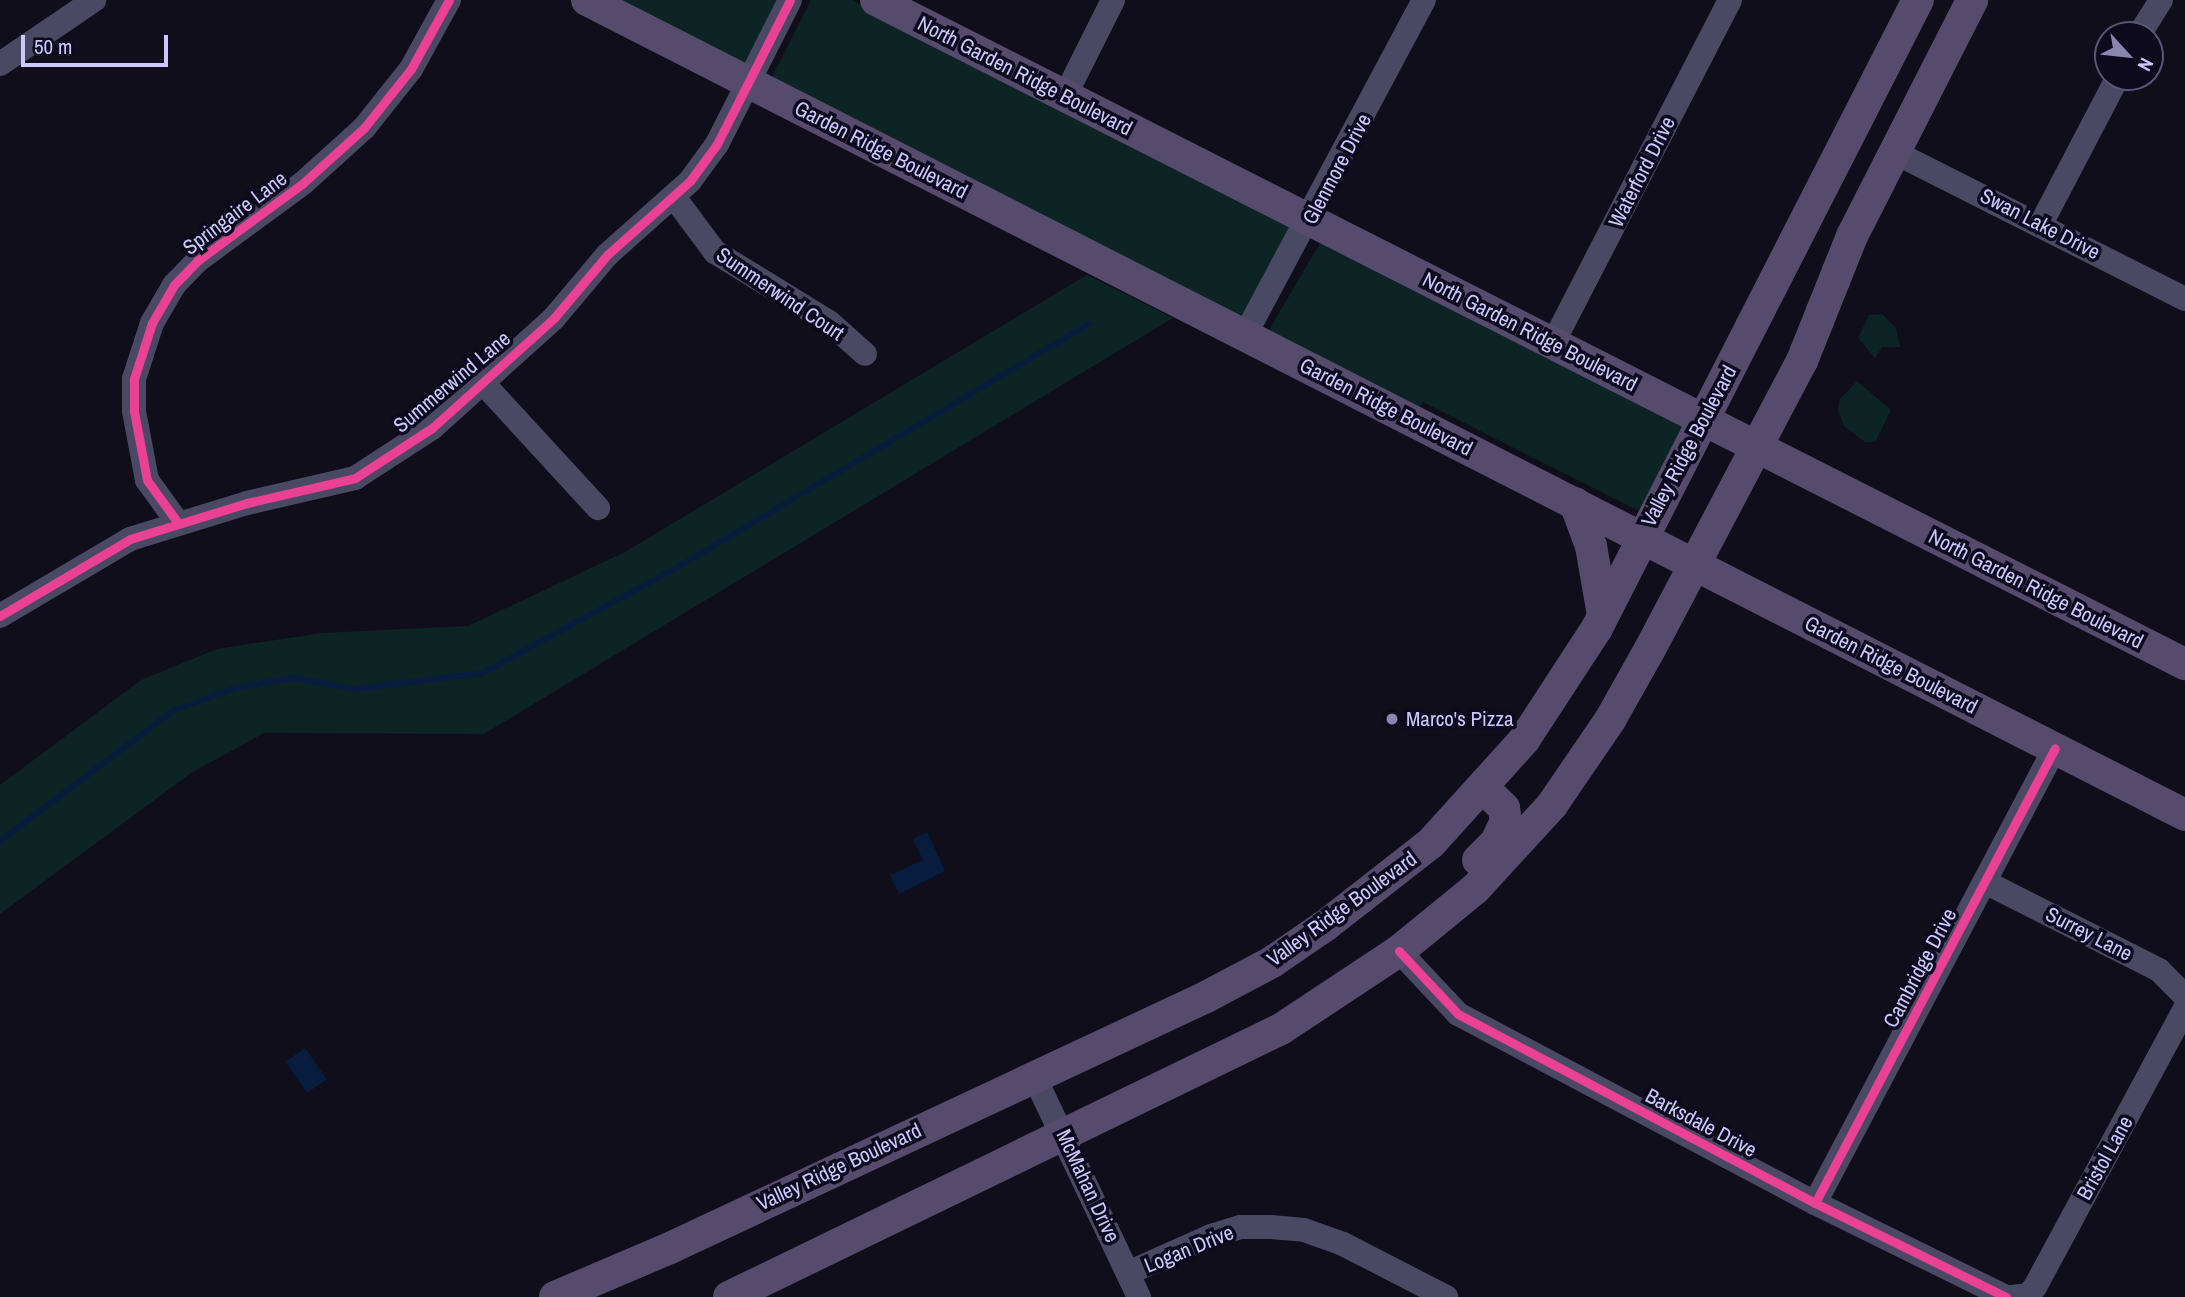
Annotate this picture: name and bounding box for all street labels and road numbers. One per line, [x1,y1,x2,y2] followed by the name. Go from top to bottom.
[914,11,1136,141] street label: North Garden Ridge Boulevard
[790,96,972,204] street label: Garden Ridge Boulevard
[1297,109,1377,229] street label: Glenmore Drive
[1603,112,1681,232] street label: Waterford Drive
[178,166,292,260] street label: Springaire Lane
[1976,183,2104,265] street label: Swan Lake Drive
[711,242,849,346] street label: Summerwind Court
[1419,267,1641,397] street label: North Garden Ridge Boulevard
[389,326,515,438] street label: Summerwind Lane
[1295,353,1477,461] street label: Garden Ridge Boulevard
[1636,361,1742,531] street label: Valley Ridge Boulevard
[1925,524,2147,654] street label: North Garden Ridge Boulevard
[1800,611,1982,719] street label: Garden Ridge Boulevard
[1262,846,1422,972] street label: Valley Ridge Boulevard
[2041,901,2137,967] street label: Surrey Lane
[1878,904,1962,1032] street label: Cambridge Drive
[1641,1083,1761,1163] street label: Barksdale Drive
[2072,1112,2138,1204] street label: Bristol Lane
[753,1118,925,1216] street label: Valley Ridge Boulevard
[1051,1126,1125,1246] street label: McMahan Drive
[1141,1220,1237,1278] street label: Logan Drive

